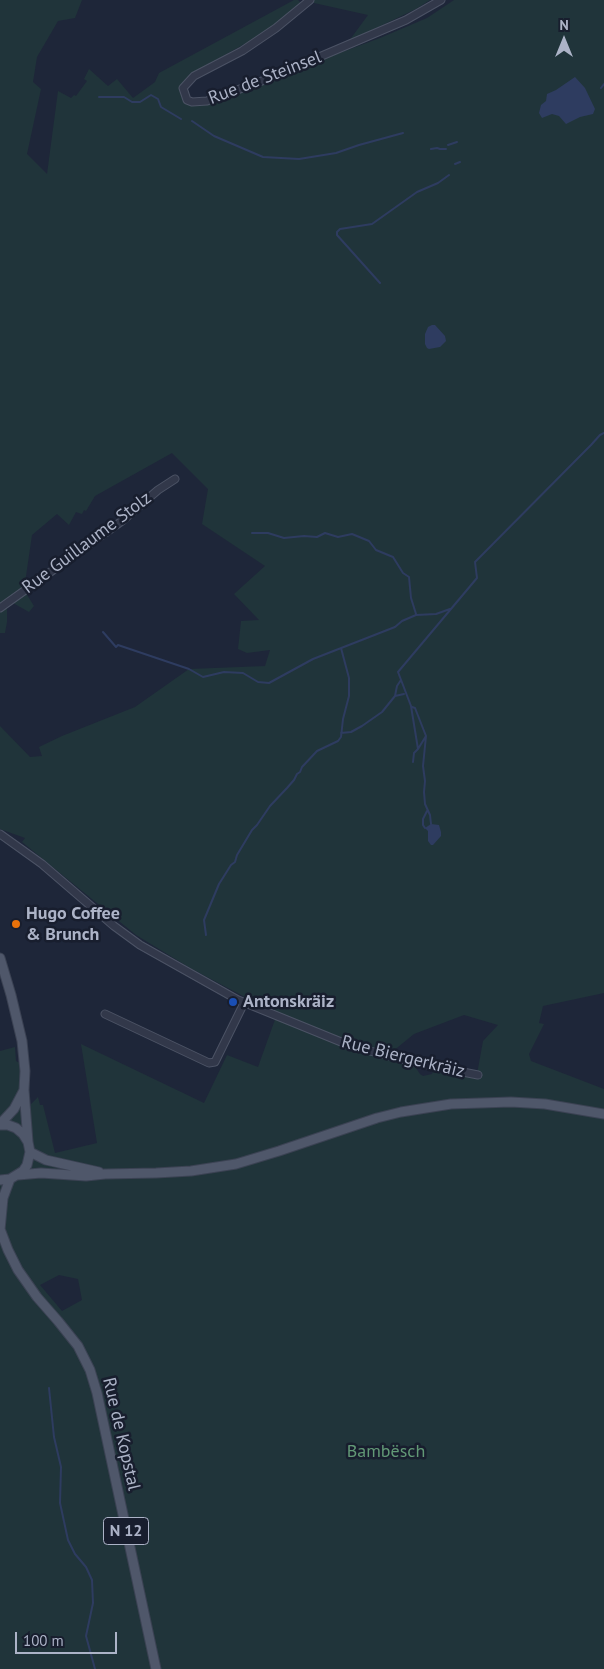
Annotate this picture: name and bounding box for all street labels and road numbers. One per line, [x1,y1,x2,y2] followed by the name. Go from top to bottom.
[206,47,324,109] street label: Rue de Steinsel
[18,487,156,599] street label: Rue Guillaume Stolz
[339,1031,467,1083] street label: Rue Biergerkräiz
[98,1375,144,1493] street label: Rue de Kopstal
[104,1518,148,1544] road number: N 12

